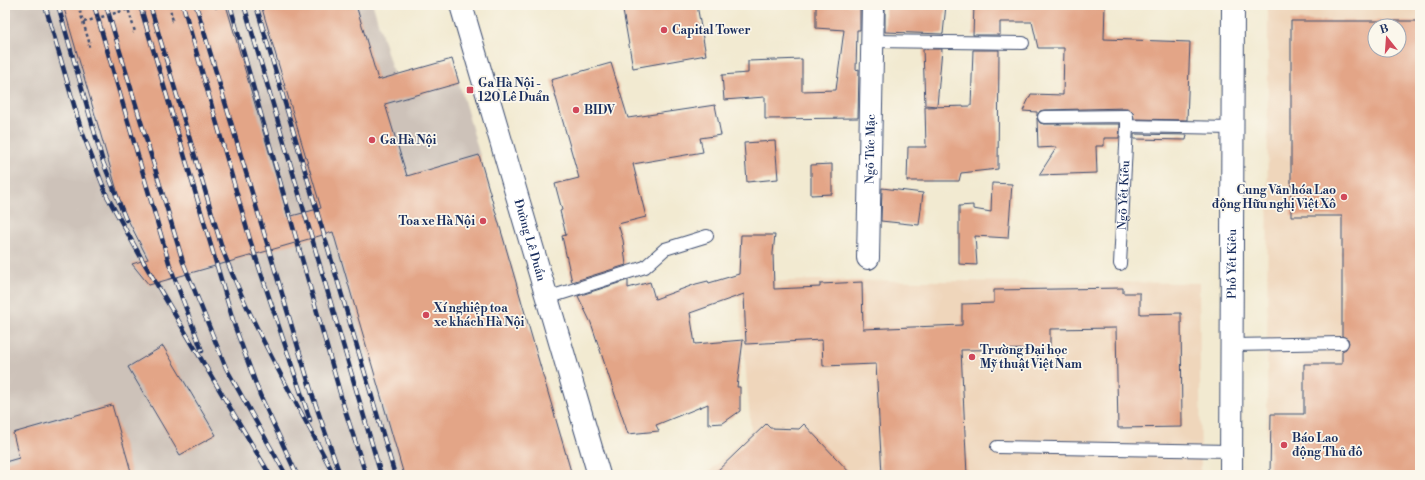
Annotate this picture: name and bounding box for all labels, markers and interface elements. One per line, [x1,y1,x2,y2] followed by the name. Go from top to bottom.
[1367,18,1407,58] north arrow
[1378,21,1390,37] text: B
[672,23,750,38] place label: Capital Tower
[659,25,669,35] marker: Capital Tower
[478,76,550,105] place label: Ga Hà Nội - 120 Lê Duẩn
[465,85,475,95] marker: Ga Hà Nội - 120 Lê Duẩn
[584,103,616,118] place label: BIDV
[571,105,581,115] marker: BIDV
[862,114,878,184] street label: Ngõ Tức Mặc
[380,133,437,148] place label: Ga Hà Nội
[367,135,377,145] marker: Ga Hà Nội
[1114,160,1133,230] street label: Ngõ Yết Kiêu
[1212,183,1336,212] place label: Cung Văn hóa Lao động Hữu nghị Việt Xô
[1339,192,1349,202] marker: Cung Văn hóa Lao động Hữu nghị Việt Xô
[511,197,549,283] street label: Đường Lê Duẩn
[398,214,475,229] place label: Toa xe Hà Nội
[478,216,488,226] marker: Toa xe Hà Nội
[1224,229,1240,299] street label: Phố Yết Kiêu
[433,301,524,330] place label: Xí nghiệp toa xe khách Hà Nội
[421,310,431,320] marker: Xí nghiệp toa xe khách Hà Nội
[980,343,1082,372] place label: Trường Đại học Mỹ thuật Việt Nam
[967,352,977,362] marker: Trường Đại học Mỹ thuật Việt Nam
[1292,431,1363,460] place label: Báo Lao động Thủ đô
[1279,440,1289,450] marker: Báo Lao động Thủ đô

